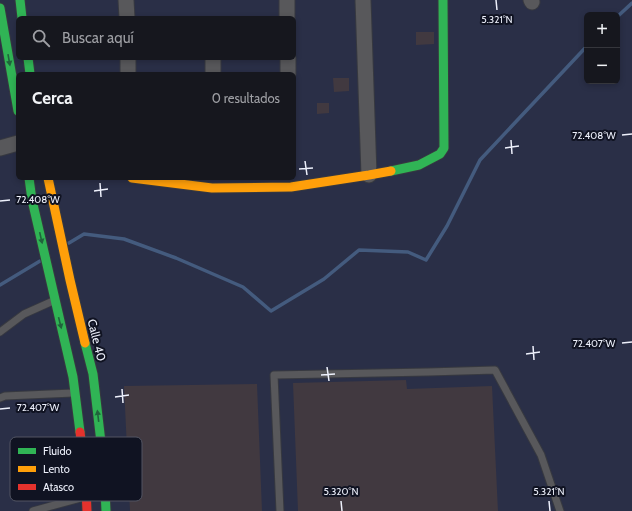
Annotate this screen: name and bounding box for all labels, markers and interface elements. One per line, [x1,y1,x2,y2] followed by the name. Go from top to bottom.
[584,12,620,84] map controls
[584,12,620,48] button: +
[481,13,513,26] text: 5.321°N
[16,16,296,60] search box
[30,27,52,49] icon: search
[62,29,134,47] text: Buscar aquí
[584,48,620,84] button: −
[6,54,12,66] one-way arrow
[32,88,73,108] text: Cerca
[212,90,280,106] text: 0 resultados
[572,129,616,142] text: 72.408°W
[16,193,60,206] text: 72.408°W
[38,231,44,244] one-way arrow
[58,317,64,329] one-way arrow
[85,317,109,363] street label: Calle 40
[573,337,616,350] text: 72.407°W
[17,401,60,414] text: 72.407°W
[95,410,101,422] one-way arrow
[10,437,142,501] legend
[43,444,72,458] text: Fluido
[43,462,70,476] text: Lento
[43,480,74,494] text: Atasco
[323,485,359,498] text: 5.320°N
[533,485,565,498] text: 5.321°N

